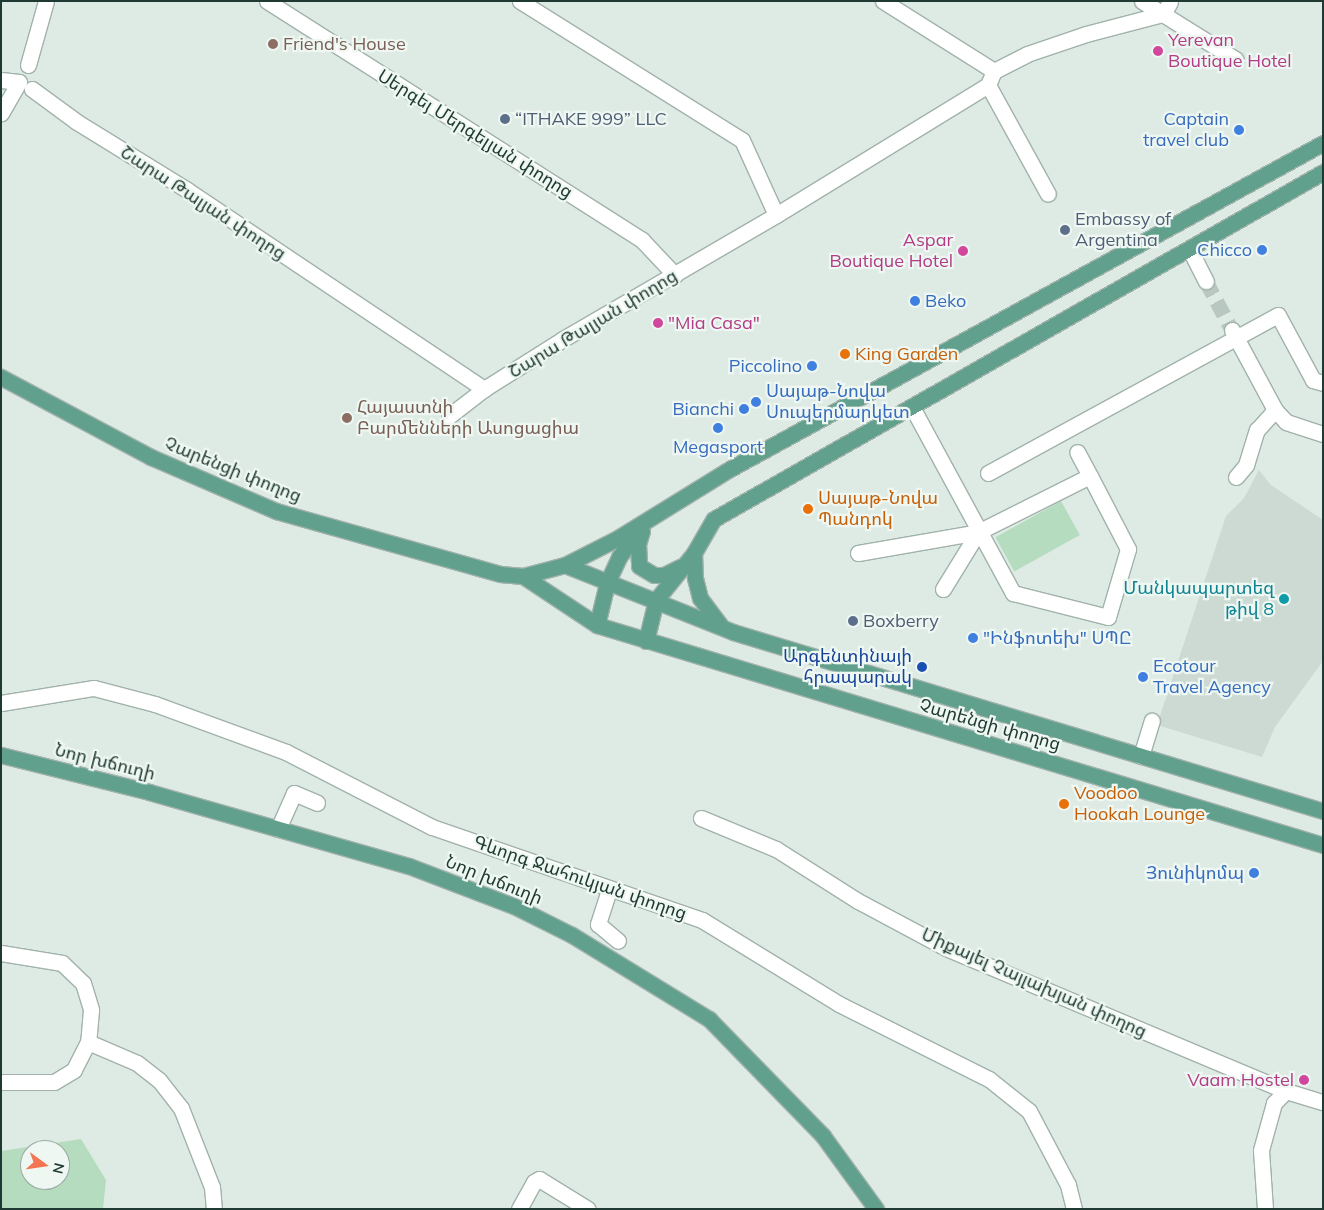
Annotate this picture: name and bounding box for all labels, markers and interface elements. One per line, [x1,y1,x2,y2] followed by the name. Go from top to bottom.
[1168,30,1291,72] place label: Yerevan Boutique Hotel
[283,33,406,55] place label: Friend's House
[267,38,279,50] marker: Friend's House
[1152,45,1164,57] marker: Yerevan Boutique Hotel
[373,65,577,203] street label: Սերգեյ Մերգելյան փողոց
[515,108,667,130] place label: “ITHAKE 999” LLC
[1143,109,1229,152] place label: Captain travel club
[499,113,511,125] marker: “ITHAKE 999” LLC
[1233,124,1245,136] marker: Captain travel club
[116,141,290,265] street label: Շարա Թալյան փողոց
[1075,209,1171,252] place label: Embassy of Argentina
[1059,224,1071,236] marker: Embassy of Argentina
[830,230,953,272] place label: Aspar Boutique Hotel
[1197,239,1252,261] place label: Chicco
[1256,244,1268,256] marker: Chicco
[957,245,969,257] marker: Aspar Boutique Hotel
[505,265,681,383] street label: Շարա Թալյան փողոց
[925,290,966,312] place label: Beko
[909,295,921,307] marker: Beko
[668,312,760,334] place label: "Mia Casa"
[652,317,664,329] marker: "Mia Casa"
[855,343,958,365] place label: King Garden
[839,348,851,360] marker: King Garden
[729,355,802,377] place label: Piccolino
[806,360,818,372] marker: Piccolino
[766,381,910,424] place label: Սայաթ-Նովա Սուպերմարկետ
[750,396,762,408] marker: Սայաթ-Նովա Սուպերմարկետ
[357,397,579,439] place label: Հայաստնի Բարմենների Ասոցացիա
[672,398,734,420] place label: Bianchi
[738,403,750,415] marker: Bianchi
[341,412,353,424] marker: Հայաստնի Բարմենների Ասոցացիա
[712,422,724,434] marker: Megasport
[161,433,305,507] street label: Չարենցի փողոց
[673,436,763,458] place label: Megasport
[818,488,938,530] place label: Սայաթ-Նովա Պանդոկ
[802,503,814,515] marker: Սայաթ-Նովա Պանդոկ
[1123,578,1274,620] place label: Մանկապարտեզ թիվ 8
[1278,593,1290,605] marker: Մանկապարտեզ թիվ 8
[863,610,939,632] place label: Boxberry
[847,615,859,627] marker: Boxberry
[983,627,1131,649] place label: "Ինֆոտեխ" ՍՊԸ
[967,632,979,644] marker: "Ինֆոտեխ" ՍՊԸ
[783,646,912,689] place label: Արգենտինայի հրապարակ
[1153,656,1271,699] place label: Ecotour Travel Agency
[916,661,928,673] marker: Արգենտինայի հրապարակ
[1137,671,1149,683] marker: Ecotour Travel Agency
[917,695,1063,755] street label: Չարենցի փողոց
[53,739,157,785] street label: Նոր խճուղի
[1074,783,1205,826] place label: Voodoo Hookah Lounge
[1058,798,1070,810] marker: Voodoo Hookah Lounge
[471,831,689,925] street label: Գևորգ Ջահուկյան փողոց
[442,851,546,909] street label: Նոր խճուղի
[1146,862,1244,884] place label: Յունիկոմպ
[1248,867,1260,879] marker: Յունիկոմպ
[918,923,1150,1043] street label: Միքայել Չայլախյան փողոց
[1187,1069,1294,1091] place label: Vaam Hostel
[1298,1074,1310,1086] marker: Vaam Hostel
[20,1140,70,1190] north arrow
[49,1161,69,1176] text: N

